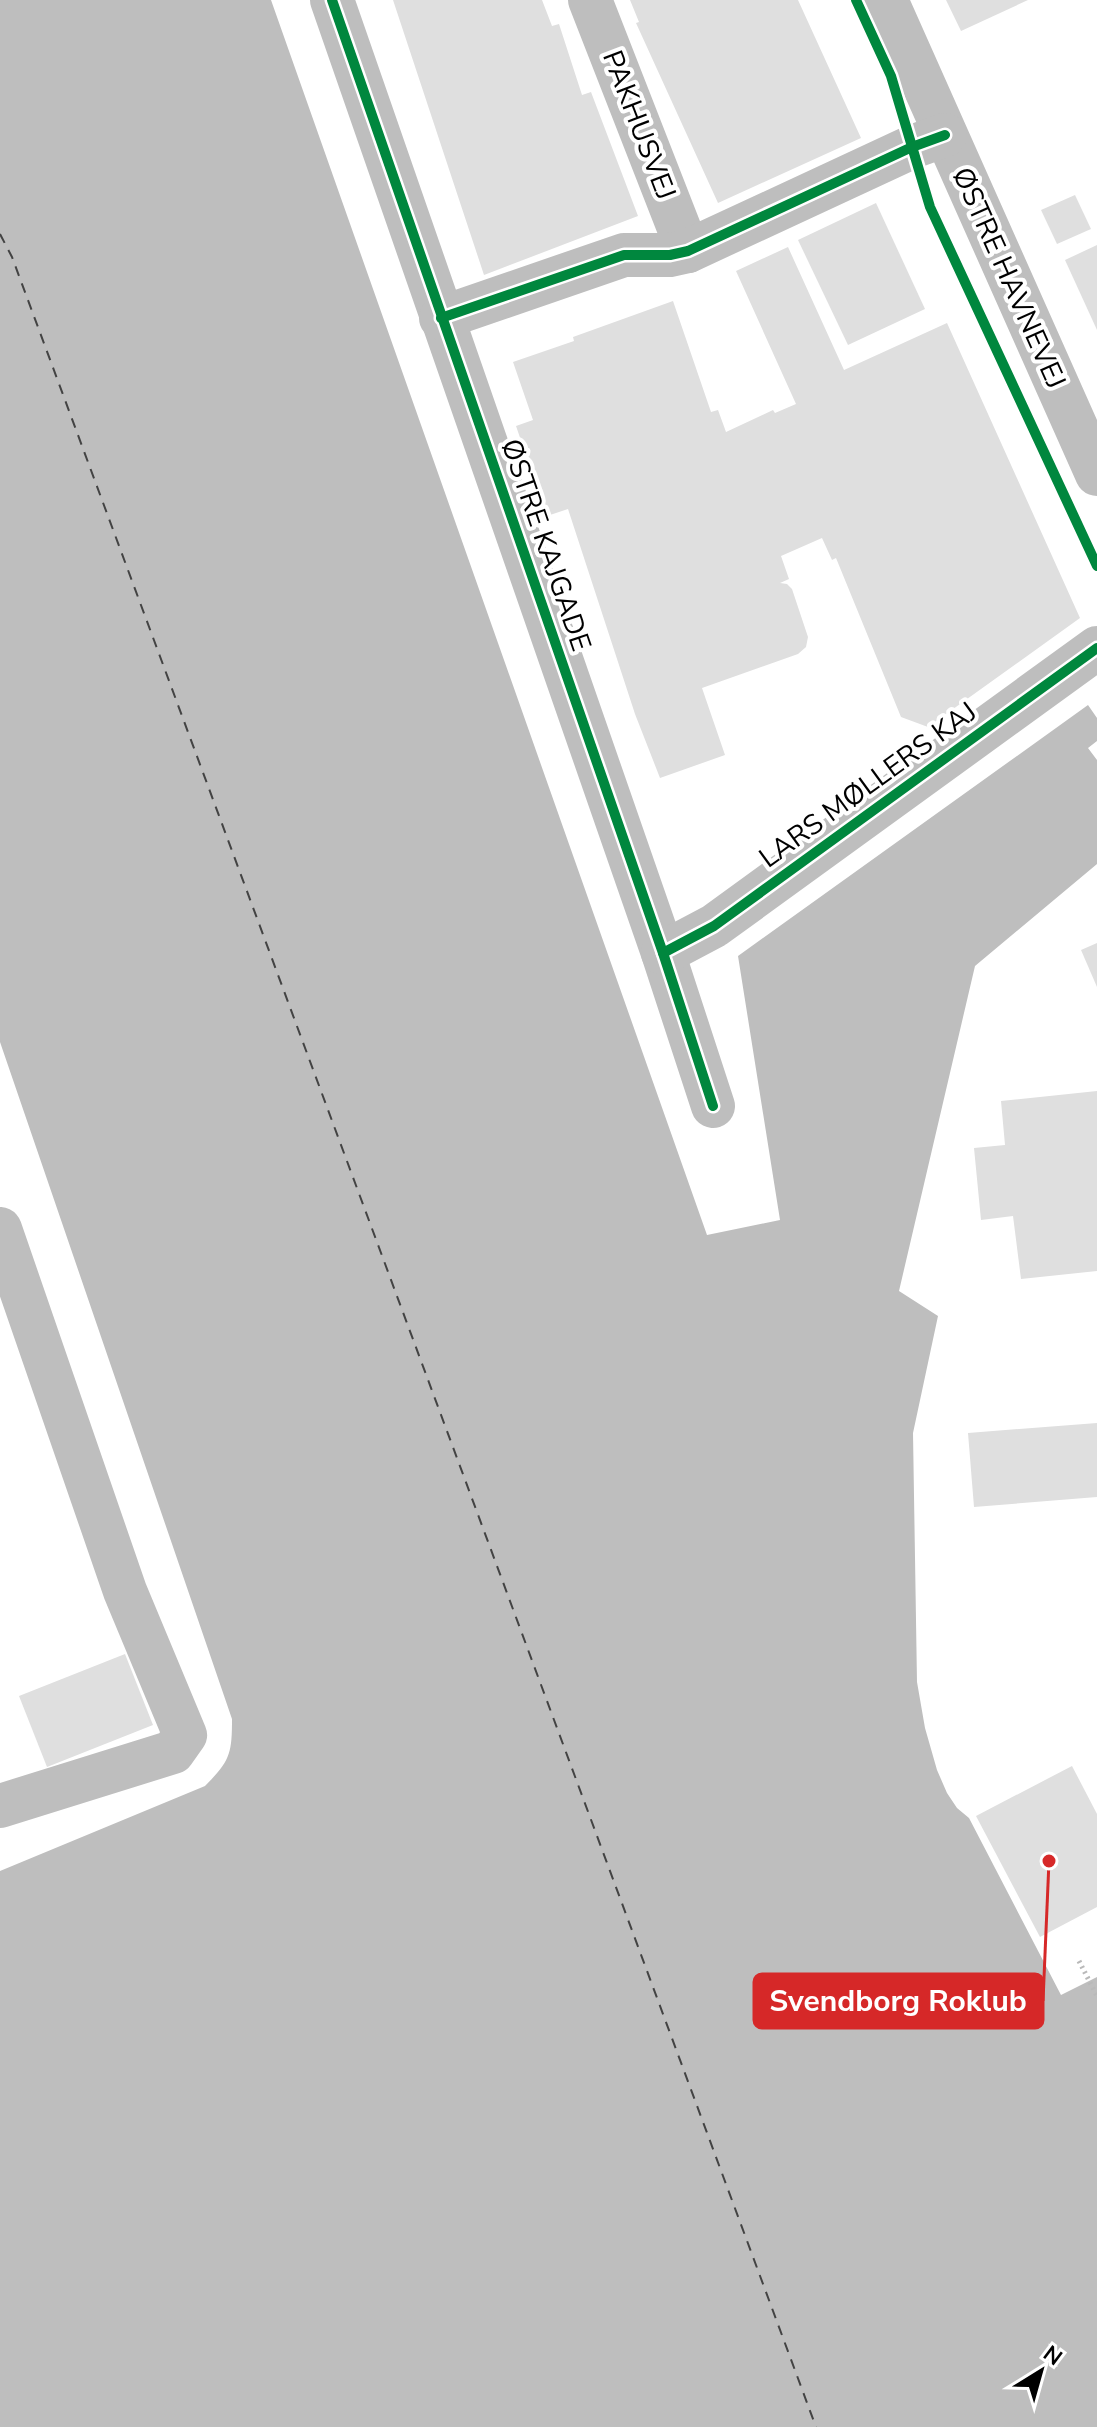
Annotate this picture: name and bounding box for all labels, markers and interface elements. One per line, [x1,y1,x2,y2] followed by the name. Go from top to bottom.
[593,45,685,205] street label: PAKHUSVEJ
[943,161,1075,395] street label: ØSTRE HAVNEVEJ
[492,434,600,656] street label: ØSTRE KAJGADE
[752,693,984,877] street label: LARS MØLLERS KAJ
[754,1974,1043,2028] callout: Svendborg Roklub
[769,1981,1027,2022] text: Svendborg Roklub
[1001,2331,1081,2411] north arrow
[1037,2339,1068,2373] text: N

